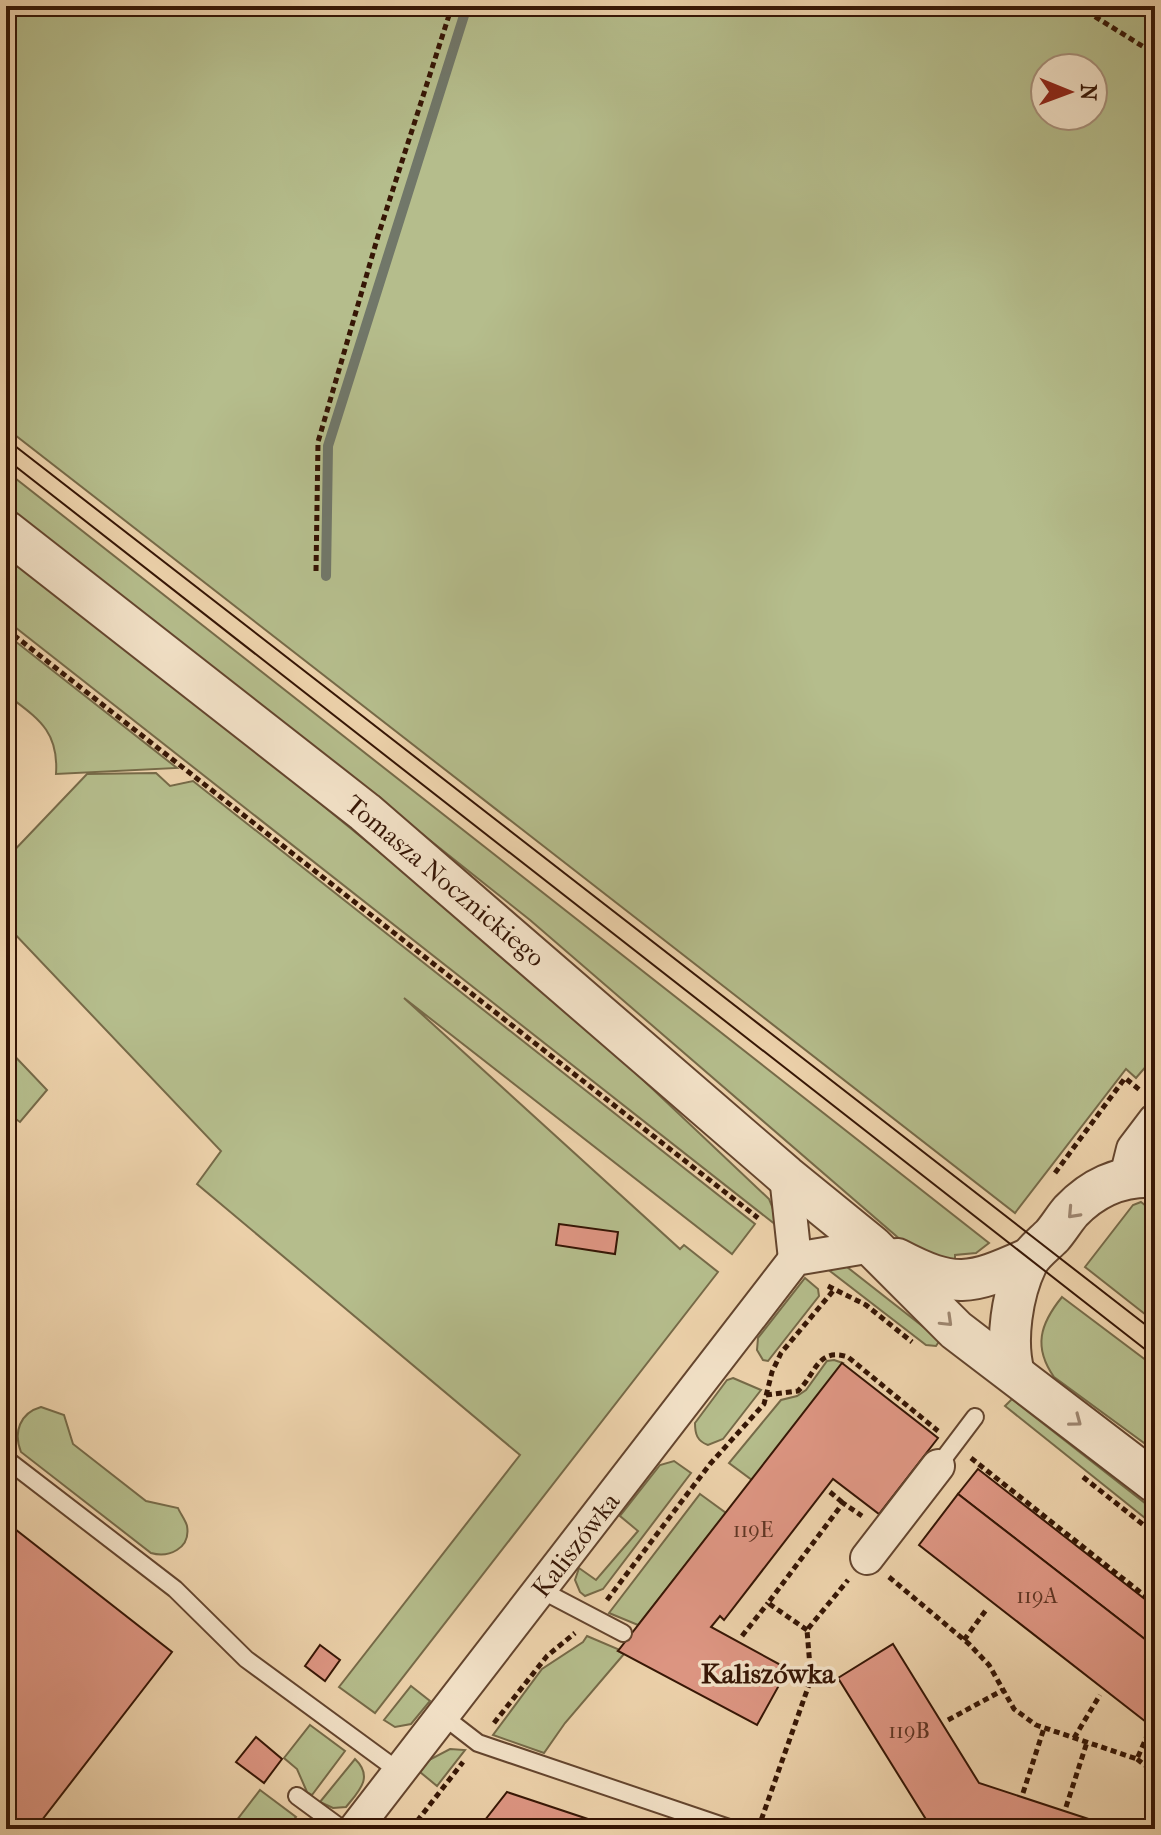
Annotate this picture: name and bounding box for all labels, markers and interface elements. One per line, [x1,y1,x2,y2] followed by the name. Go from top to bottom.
[1029,52,1109,132] north arrow
[1075,84,1101,101] text: N
[339,789,551,973] street label: Tomasza Nocznickiego
[1067,1204,1082,1218] one-way arrow
[937,1312,952,1326] one-way arrow
[1067,1411,1082,1425] one-way arrow
[526,1486,627,1603] street label: Kaliszówka
[733,1517,773,1543] house number: 119E
[1016,1583,1058,1609] house number: 119A
[701,1657,836,1690] district label: Kaliszówka
[888,1718,930,1744] house number: 119B

